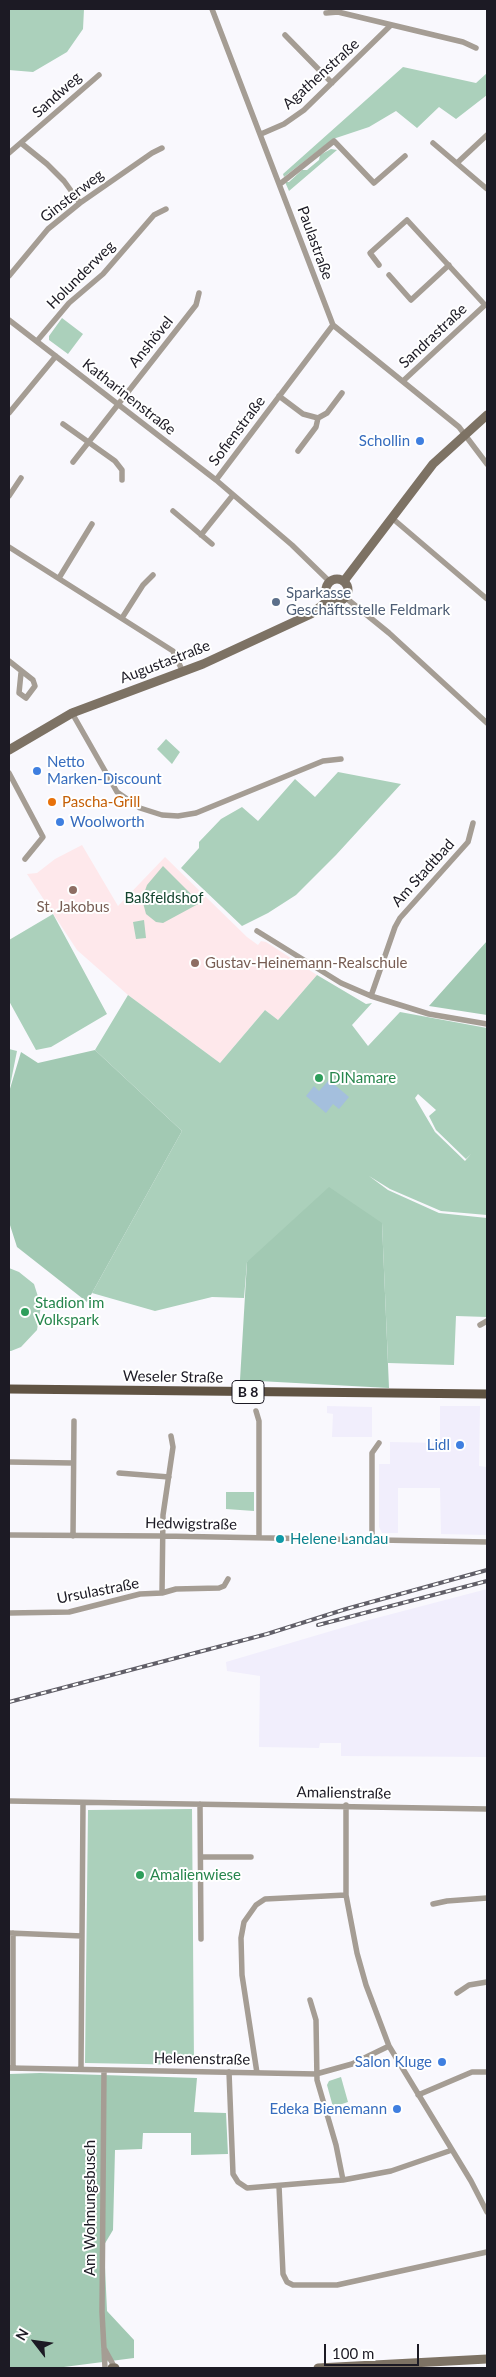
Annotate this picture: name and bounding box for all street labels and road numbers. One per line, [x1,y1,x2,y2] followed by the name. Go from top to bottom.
[279,35,363,113] street label: Agathenstraße
[29,68,85,122] street label: Sandweg
[37,166,107,226] street label: Ginsterweg
[293,204,337,282] street label: Paulastraße
[43,237,119,313] street label: Holunderweg
[395,300,471,372] street label: Sandrastraße
[125,313,177,371] street label: Anshövel
[79,355,179,439] street label: Katharinenstraße
[205,393,269,469] street label: Sofienstraße
[117,637,213,687] street label: Augustastraße
[388,835,458,911] street label: Am Stadtbad
[123,1367,223,1387] street label: Weseler Straße
[232,1380,264,1404] road number: B 8
[145,1514,237,1534] street label: Hedwigstraße
[55,1574,141,1608] street label: Ursulastraße
[297,1783,391,1803] street label: Amalienstraße
[154,2049,250,2069] street label: Helenenstraße
[81,2140,99,2276] street label: Am Wohnungsbusch

